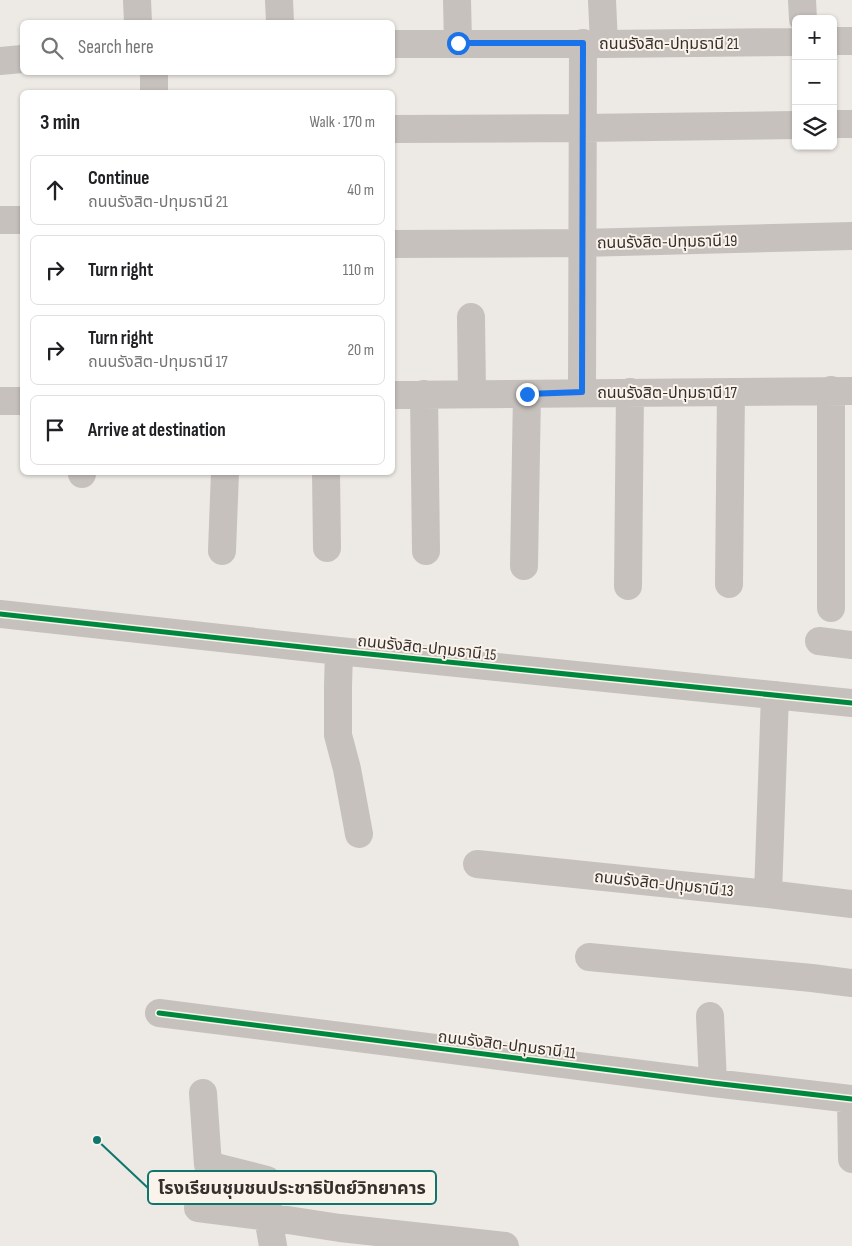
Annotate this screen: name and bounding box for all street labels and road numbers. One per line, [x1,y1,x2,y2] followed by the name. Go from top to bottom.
[599,35,739,54] street label: ถนนรังสิต-ปทุมธานี 21
[597,232,737,253] street label: ถนนรังสิต-ปทุมธานี 19
[597,384,737,403] street label: ถนนรังสิต-ปทุมธานี 17
[356,632,497,665] street label: ถนนรังสิต-ปทุมธานี 15
[593,868,734,901] street label: ถนนรังสิต-ปทุมธานี 13
[437,1028,577,1063] street label: ถนนรังสิต-ปทุมธานี 11

